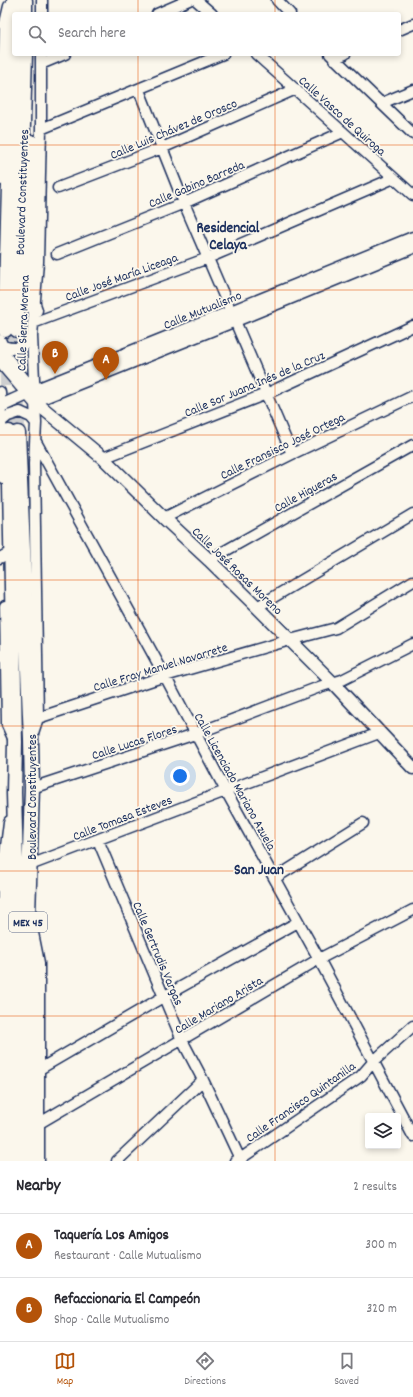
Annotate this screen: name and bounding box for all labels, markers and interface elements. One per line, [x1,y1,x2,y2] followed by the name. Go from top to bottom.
[12,12,401,56] search box
[26,23,48,45] icon: search
[58,23,126,45] text: Search here
[293,72,390,162] street label: Calle Vasco de Quiroga
[107,95,241,166] street label: Calle Luis Chávez de Orosco
[12,129,35,255] street label: Boulevard Constituyentes
[146,156,249,214] street label: Calle Gabino Barreda
[197,218,260,257] district label: Residencial Celaya
[63,249,182,308] street label: Calle José María Liceaga
[13,274,36,371] street label: Calle Sierra Morena
[161,287,245,336] street label: Calle Mutualismo
[42,341,68,374] pin: B
[93,347,119,380] pin: A
[182,347,328,424] street label: Calle Sor Juana Inés de la Cruz
[218,408,349,486] street label: Calle Fransisco José Ortega
[271,468,341,518] street label: Calle Higueras
[187,523,286,620] street label: Calle José Rosas Moreno
[91,639,230,698] street label: Calle Fray Manuel Navarrete
[188,710,280,855] street label: Calle Licenciado Mariano Azuela
[90,721,180,766] street label: Calle Lucas Flores
[24,734,43,860] street label: Boulevard Constituyentes
[170,766,190,786] your location
[70,792,175,847] street label: Calle Tomasa Esteves
[234,860,284,882] district label: San Juan
[126,899,187,1009] street label: Calle Gertrudis Vargas
[9,912,47,932] road number: MEX 45
[172,972,268,1040] street label: Calle Mariano Arista
[243,1057,361,1148] street label: Calle Francisco Quintanilla
[365,1113,401,1149] map controls
[365,1113,401,1149] button: layers
[16,1175,60,1199] text: Nearby
[353,1178,397,1197] text: 2 results
[54,1225,169,1247] text: Taquería Los Amigos
[25,1236,33,1255] text: A
[365,1236,397,1255] text: 300 m
[54,1247,201,1266] text: Restaurant · Calle Mutualismo
[54,1289,200,1311] text: Refaccionaria El Campeón
[26,1300,32,1319] text: B
[367,1300,397,1319] text: 320 m
[54,1311,169,1330] text: Shop · Calle Mutualismo
[54,1350,76,1390] tab: Map
[184,1350,226,1390] tab: Directions
[334,1350,359,1390] tab: Saved

